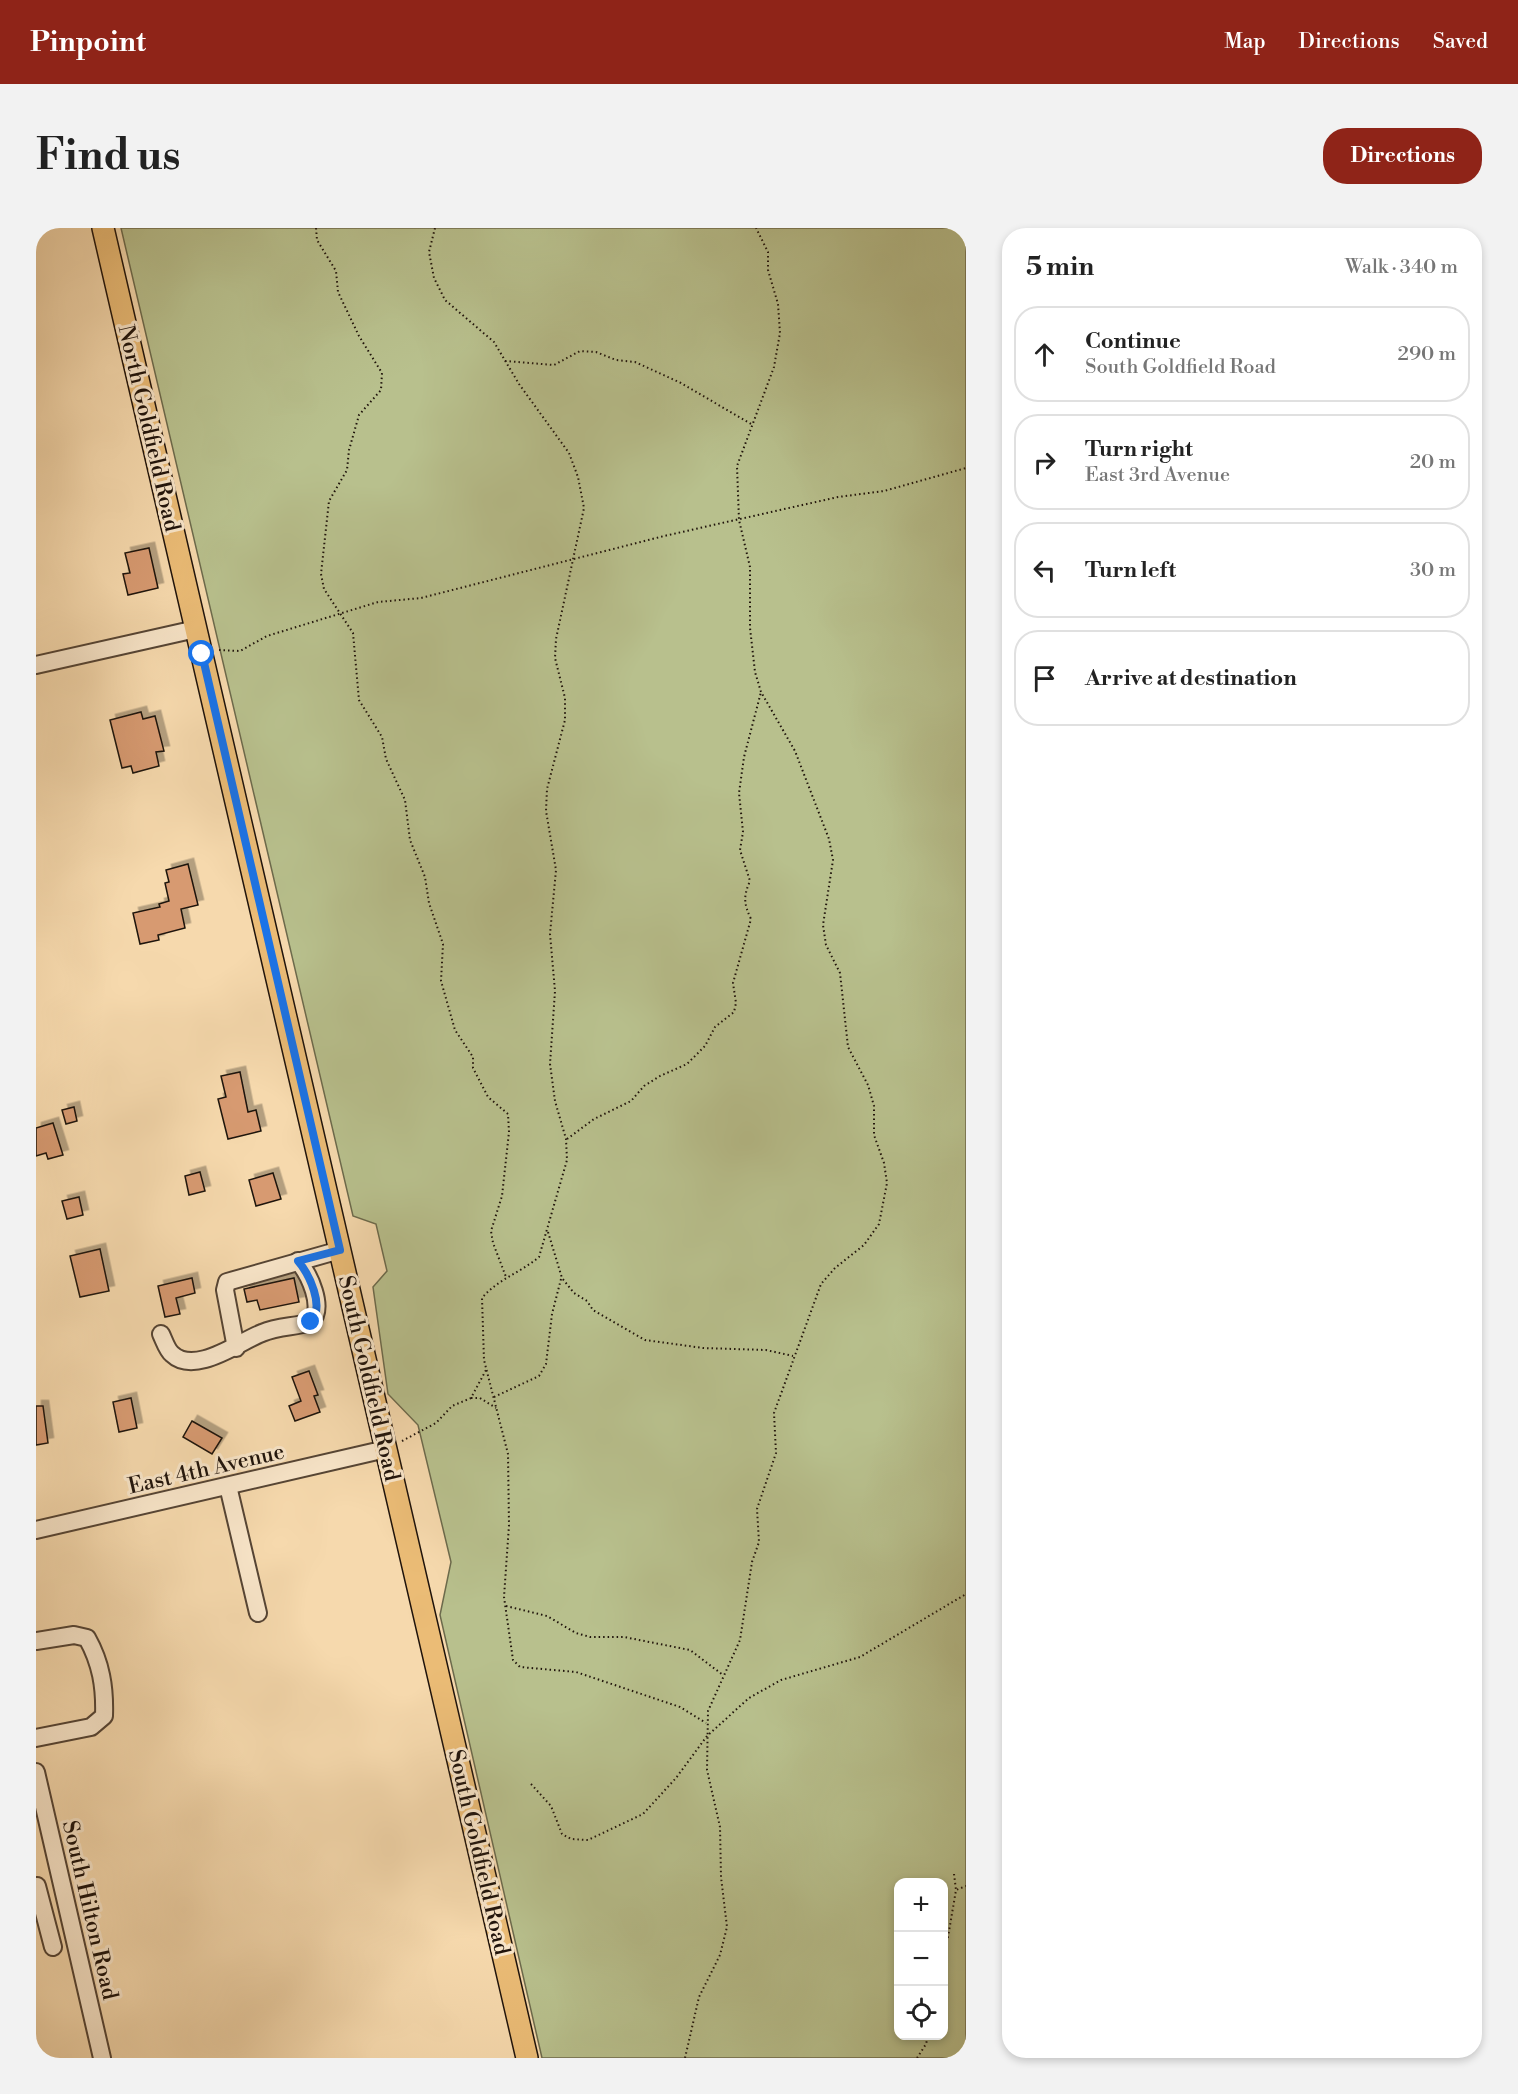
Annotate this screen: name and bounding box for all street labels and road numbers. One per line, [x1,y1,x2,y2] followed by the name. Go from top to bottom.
[112,322,186,535] street label: North Goldfield Road
[332,1273,405,1484] street label: South Goldfield Road
[125,1438,287,1501] street label: East 4th Avenue
[442,1747,515,1958] street label: South Goldfield Road
[56,1818,123,2003] street label: South Hilton Road

